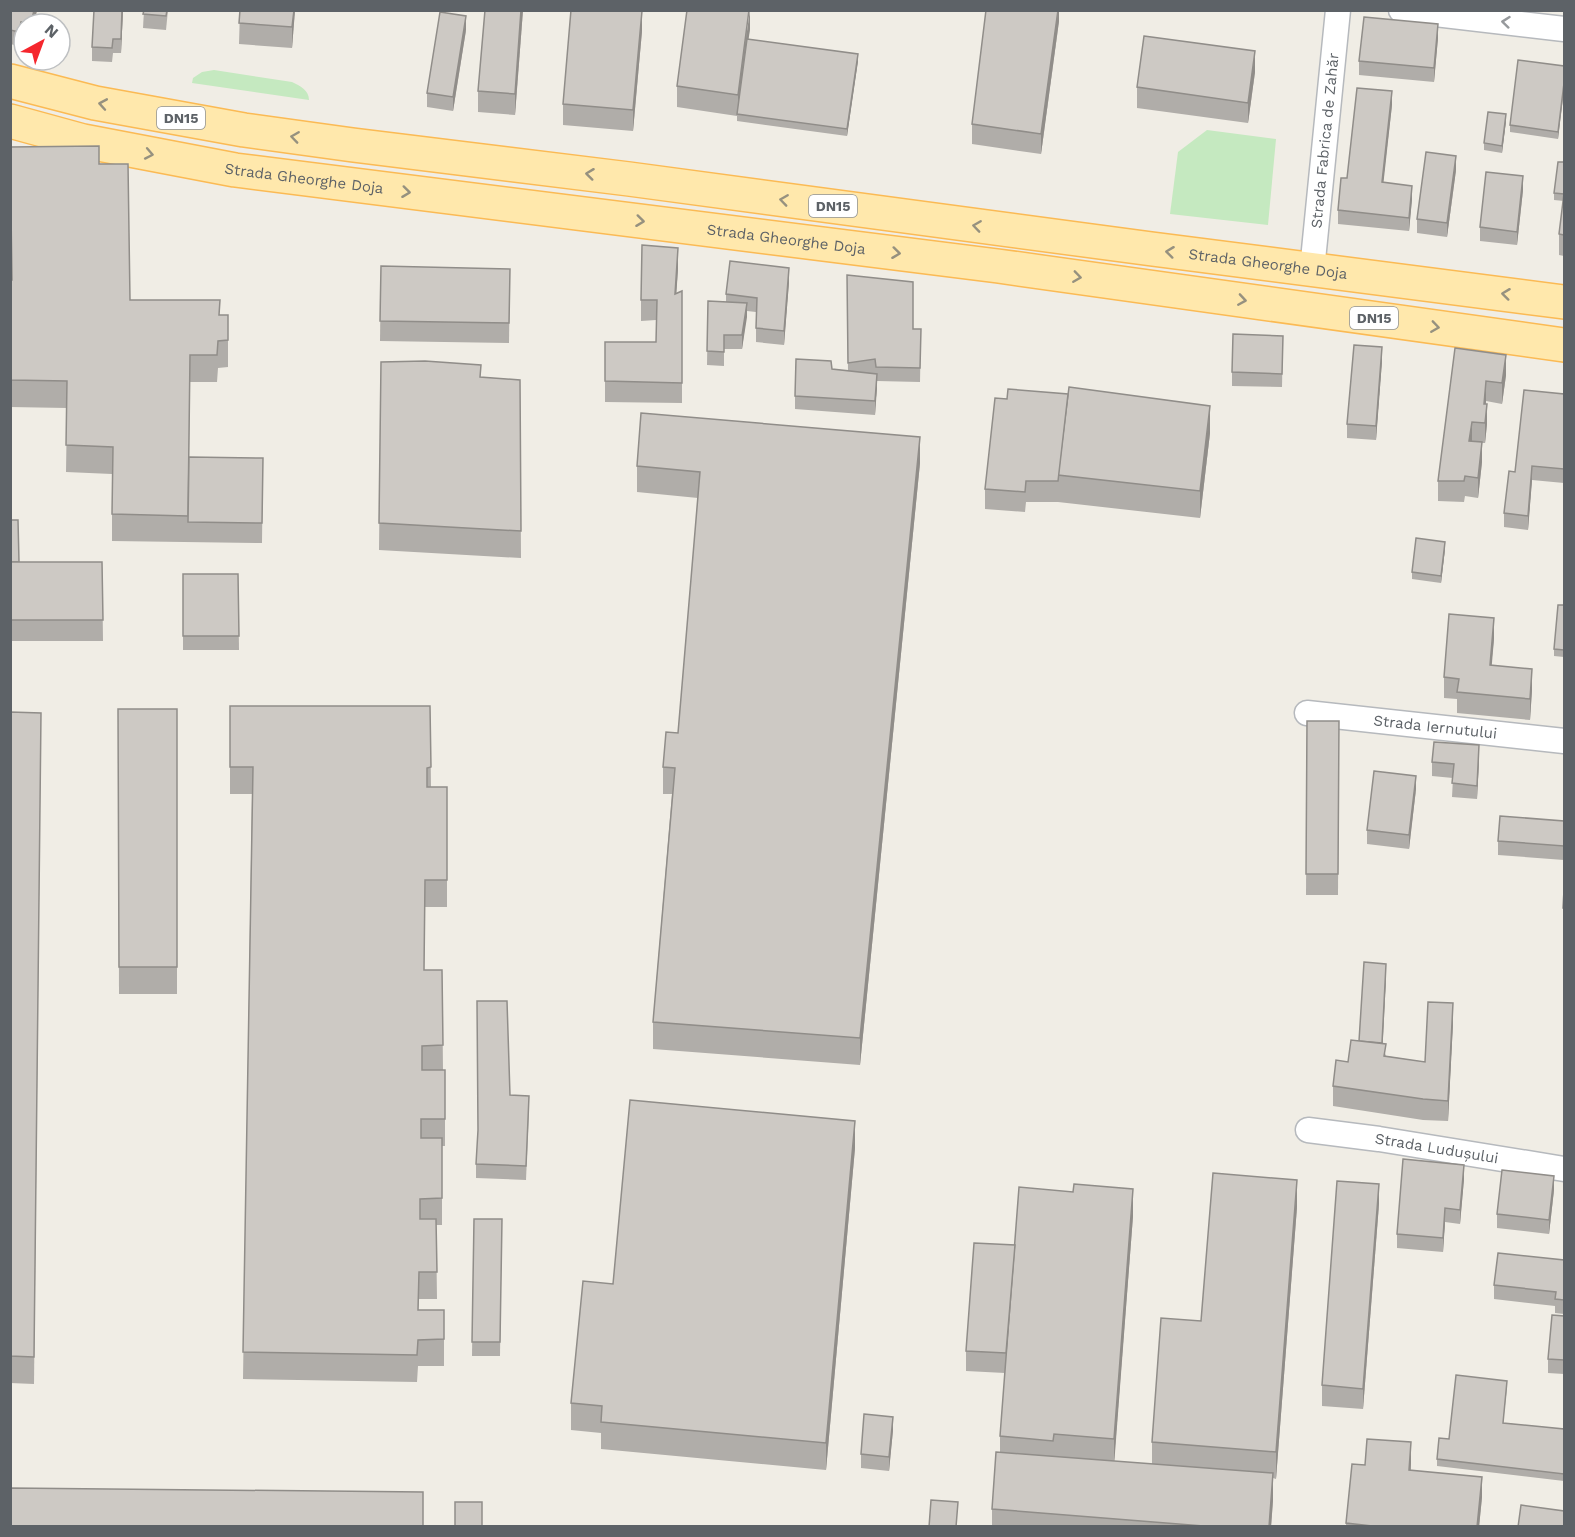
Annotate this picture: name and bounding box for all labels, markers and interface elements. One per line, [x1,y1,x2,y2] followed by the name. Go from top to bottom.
[12,12,72,72] north arrow
[1502,16,1511,29] one-way arrow
[41,20,62,42] text: N
[1307,52,1343,229] street label: Strada Fabrica de Zahăr
[99,98,109,111] one-way arrow
[157,107,205,129] road number: DN15
[291,131,300,143] one-way arrow
[144,147,154,160] one-way arrow
[223,159,385,198] street label: Strada Gheorghe Doja
[586,168,595,181] one-way arrow
[401,185,410,197] one-way arrow
[779,194,788,206] one-way arrow
[809,195,857,217] road number: DN15
[635,214,644,227] one-way arrow
[706,220,867,258] street label: Strada Gheorghe Doja
[972,220,982,233] one-way arrow
[1188,245,1349,283] street label: Strada Gheorghe Doja
[891,246,900,258] one-way arrow
[1166,246,1175,258] one-way arrow
[1072,270,1082,282] one-way arrow
[1502,289,1511,301] one-way arrow
[1238,293,1247,305] one-way arrow
[1350,307,1398,329] road number: DN15
[1431,320,1440,332] one-way arrow
[1373,711,1498,743] street label: Strada Iernutului
[1374,1129,1500,1167] street label: Strada Ludușului

